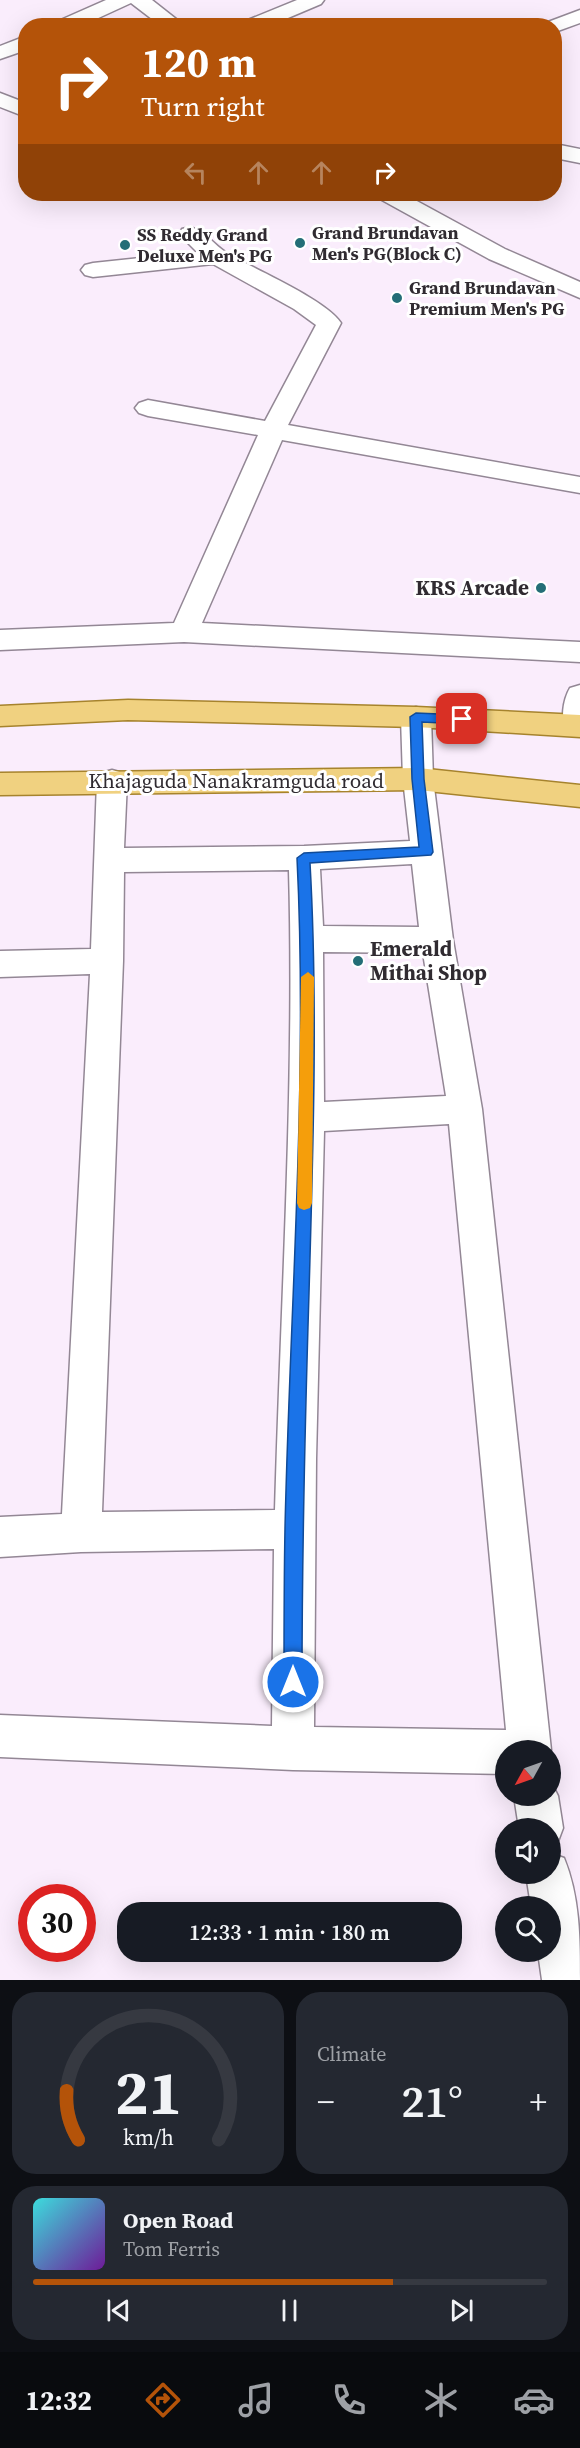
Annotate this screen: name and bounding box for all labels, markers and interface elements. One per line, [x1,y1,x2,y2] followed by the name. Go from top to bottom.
[141,33,256,91] text: 120 m
[42,42,120,120] icon: right
[141,88,265,125] text: Turn right
[179,156,212,189] icon: left
[242,156,275,189] icon: ahead
[305,156,338,189] icon: ahead
[368,156,401,189] icon: right
[312,220,462,266] place label: Grand Brundavan Men's PG(Block C)
[137,222,272,268] place label: SS Reddy Grand Deluxe Men's PG
[293,236,307,250] marker: Grand Brundavan Men's PG(Block C)
[118,238,132,252] marker: SS Reddy Grand Deluxe Men's PG
[409,275,564,321] place label: Grand Brundavan Premium Men's PG
[390,291,404,305] marker: Grand Brundavan Premium Men's PG
[415,573,529,602] place label: KRS Arcade
[534,581,548,595] marker: KRS Arcade
[436,693,487,744] pin
[445,702,478,735] icon: arrive
[88,766,384,795] street label: Khajaguda Nanakramguda road
[370,934,487,987] place label: Emerald Mithai Shop
[351,954,365,968] marker: Emerald Mithai Shop
[261,1650,325,1714] position arrow
[495,1740,561,1806] north arrow
[495,1740,561,1962] map controls
[495,1818,561,1884] button: sound
[18,1884,96,1962] speed limit sign: 30
[495,1896,561,1962] button: search
[189,1917,390,1947] text: 12:33 · 1 min · 180 m
[317,2040,386,2068] text: Climate
[114,2049,182,2135] text: 21
[401,2070,463,2132] text: 21°
[317,2079,335,2124] text: −
[530,2079,547,2124] text: +
[122,2123,174,2152] text: km/h
[123,2205,233,2235] text: Open Road
[123,2235,220,2263] text: Tom Ferris
[102,2294,135,2327] icon: previous
[273,2294,306,2327] icon: pause
[445,2294,478,2327] icon: next
[142,2379,184,2421] icon: directions
[235,2379,277,2421] icon: music
[328,2379,370,2421] icon: phone
[420,2379,462,2421] icon: climate
[513,2379,555,2421] icon: car
[25,2382,92,2419] text: 12:32

